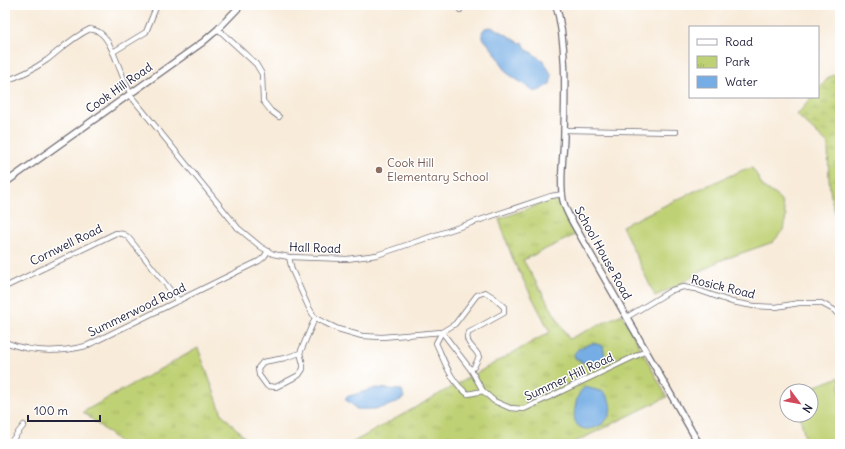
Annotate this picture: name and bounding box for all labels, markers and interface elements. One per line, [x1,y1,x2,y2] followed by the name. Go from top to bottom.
[689,26,819,98] legend
[725,34,753,49] text: Road
[725,54,750,69] text: Park
[82,59,155,116] street label: Cook Hill Road
[725,74,758,89] text: Water
[387,155,488,184] place label: Cook Hill Elementary School
[374,165,384,175] marker: Cook Hill Elementary School
[572,204,635,302] street label: School House Road
[27,221,104,269] street label: Cornwell Road
[289,239,341,256] street label: Hall Road
[689,271,757,302] street label: Rosick Road
[85,279,188,340] street label: Summerwood Road
[522,349,616,404] street label: Summer Hill Road
[779,383,819,423] north arrow
[28,397,100,423] scale bar
[800,401,815,415] text: N
[34,403,68,418] text: 100 m

